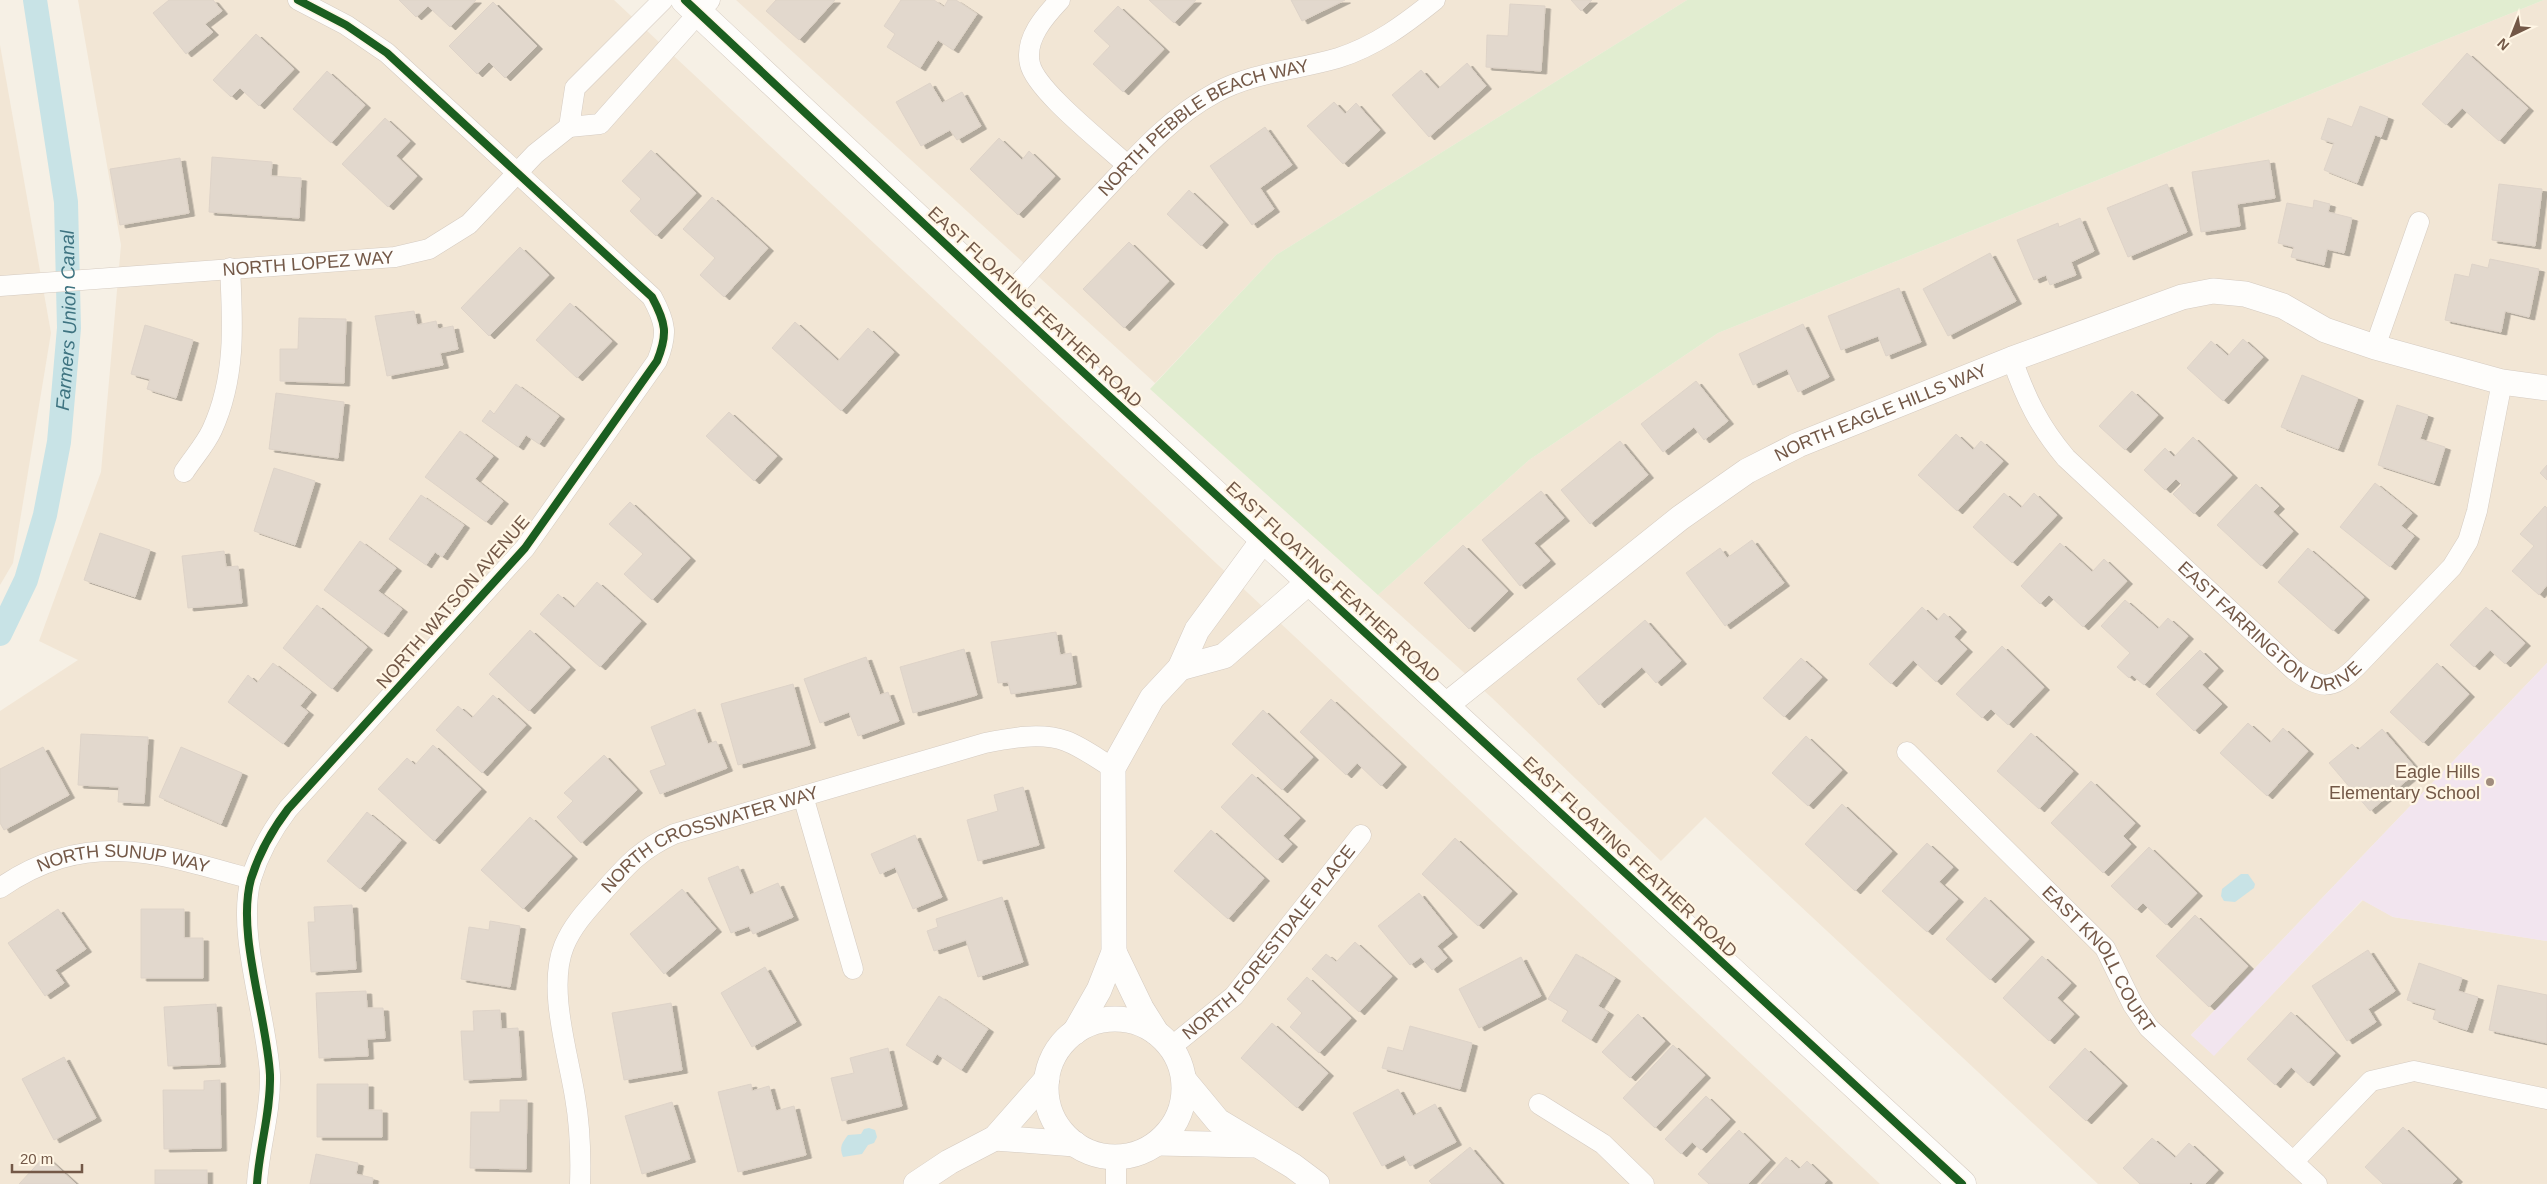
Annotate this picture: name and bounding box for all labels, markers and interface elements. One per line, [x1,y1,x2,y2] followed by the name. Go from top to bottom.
[2487,10,2537,60] north arrow
[2494,35,2512,54] text: N
[1094,55,1311,200] street label: NORTH PEBBLE BEACH WAY
[924,202,1146,412] street label: EAST FLOATING FEATHER ROAD
[52,229,80,411] water label: Farmers Union Canal
[222,247,395,280] street label: NORTH LOPEZ WAY
[1771,360,1990,465] street label: NORTH EAGLE HILLS WAY
[1222,477,1444,687] street label: EAST FLOATING FEATHER ROAD
[373,512,533,692] street label: NORTH WATSON AVENUE
[2174,557,2365,695] street label: EAST FARRINGTON DRIVE
[1519,752,1741,962] street label: EAST FLOATING FEATHER ROAD
[2329,762,2480,803] place label: Eagle Hills Elementary School
[2484,776,2496,788] marker: Eagle Hills Elementary School
[597,782,821,897] street label: NORTH CROSSWATER WAY
[34,841,212,877] street label: NORTH SUNUP WAY
[1178,841,1359,1044] street label: NORTH FORESTDALE PLACE
[2038,882,2159,1036] street label: EAST KNOLL COURT
[12,1142,82,1174] scale bar
[20,1150,53,1167] text: 20 m

